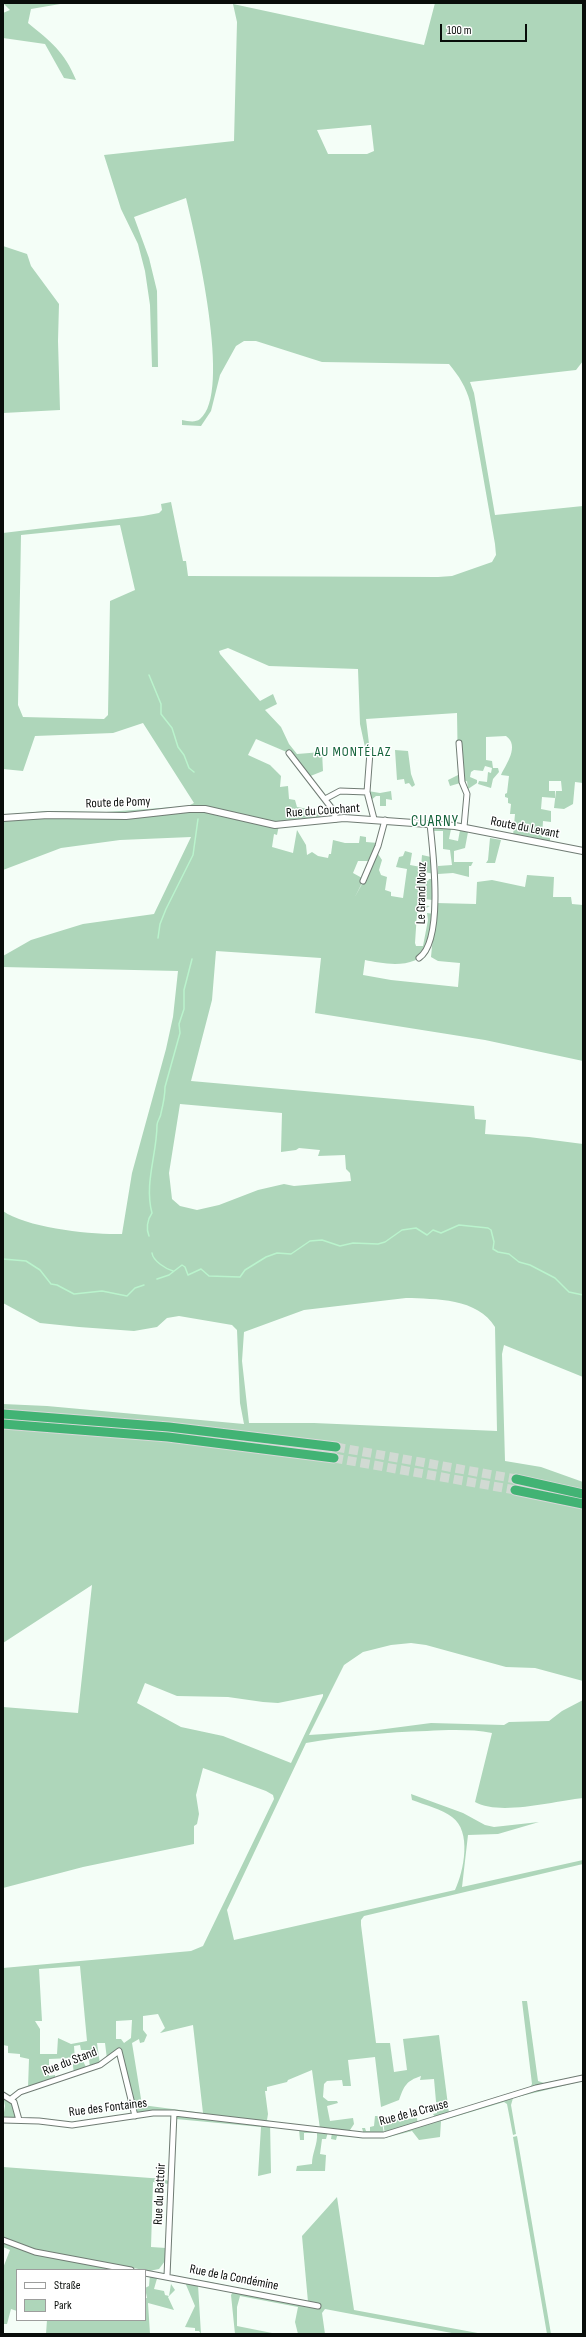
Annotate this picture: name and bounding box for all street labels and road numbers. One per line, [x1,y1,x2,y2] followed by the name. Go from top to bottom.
[85,794,151,812] street label: Route de Pomy
[286,801,360,821] street label: Rue du Couchant
[489,814,561,842] street label: Route du Levant
[414,862,430,924] street label: Le Grand Nouz
[41,2044,99,2080] street label: Rue du Stand
[68,2095,148,2121] street label: Rue des Fontaines
[378,2096,450,2130] street label: Rue de la Crause
[151,2163,169,2225] street label: Rue du Battoir
[188,2262,280,2294] street label: Rue de la Condémine

